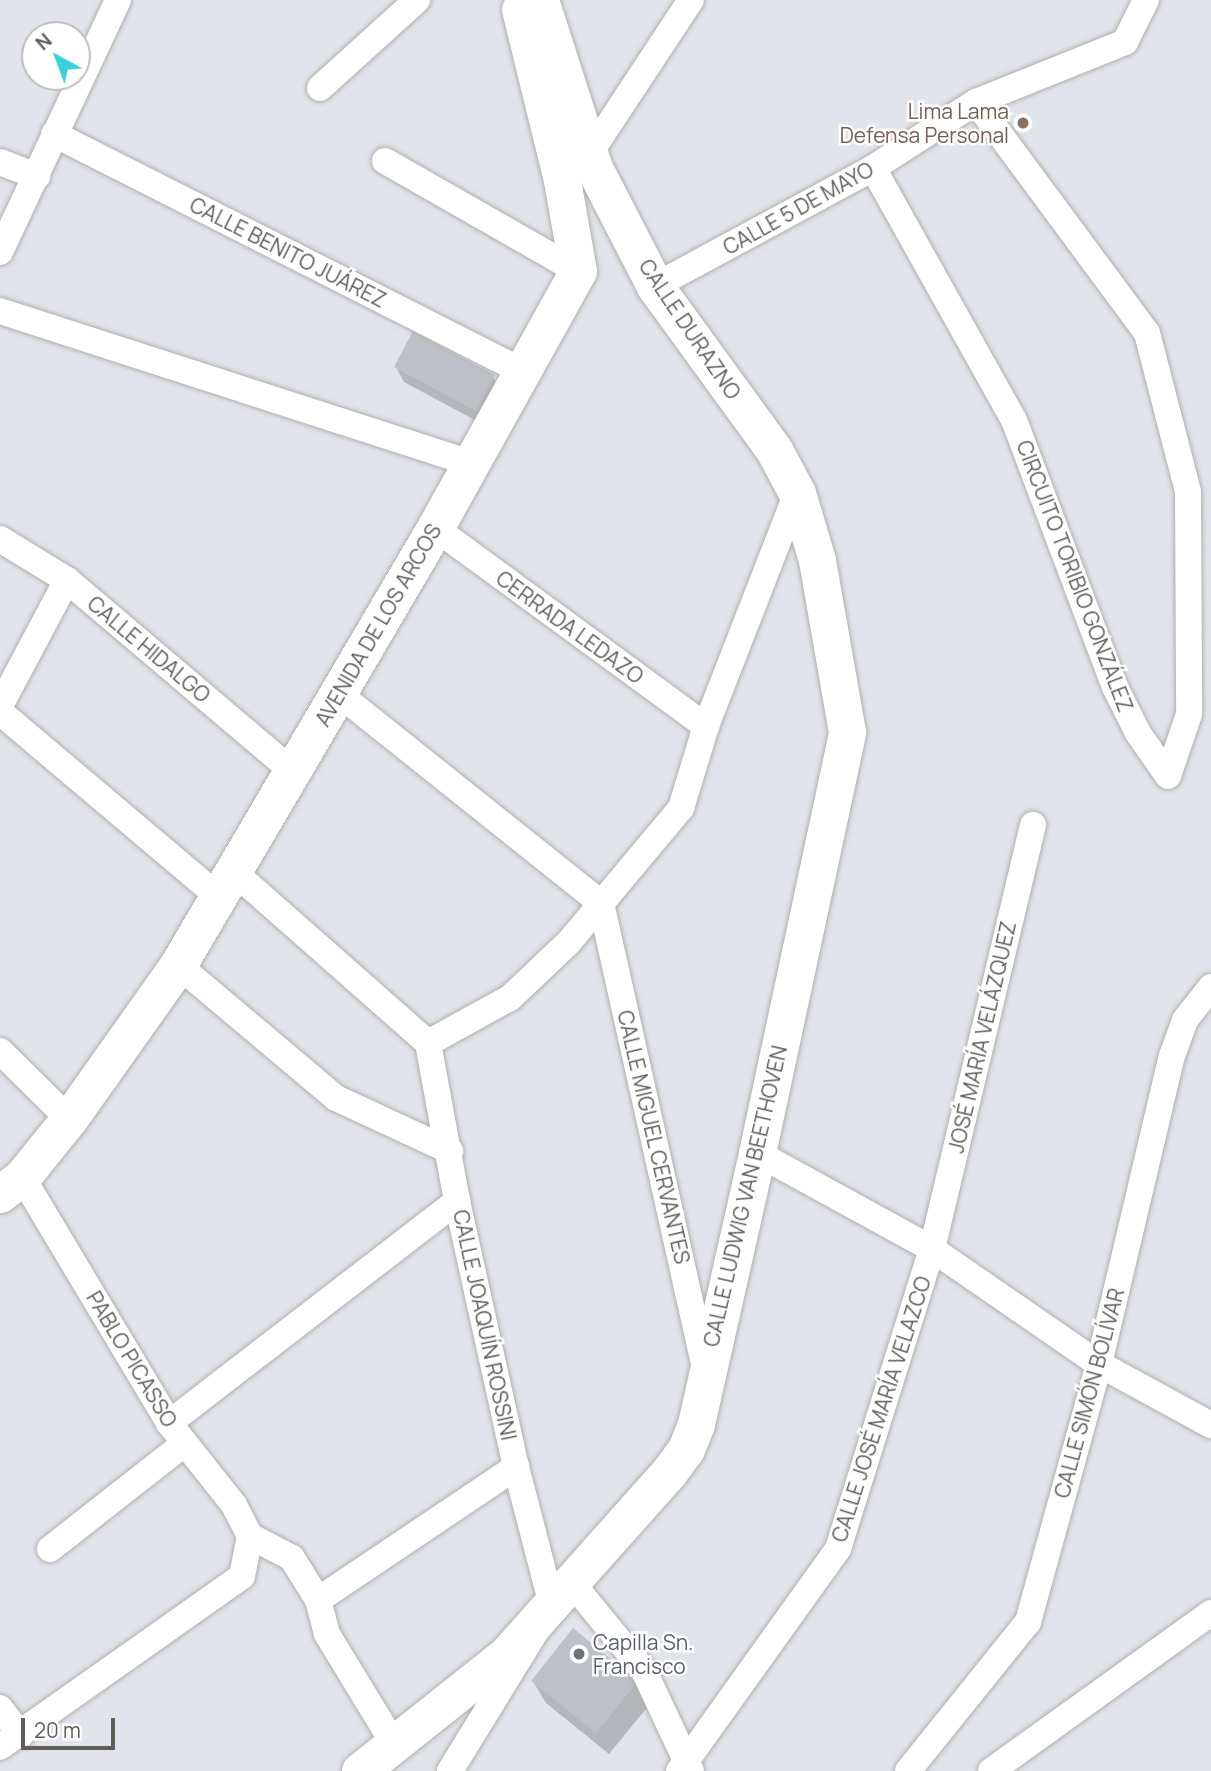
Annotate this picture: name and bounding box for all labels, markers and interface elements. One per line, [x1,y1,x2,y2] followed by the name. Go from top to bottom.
[21,21,91,91] north arrow
[30,27,57,56] text: N
[840,98,1009,148] place label: Lima Lama Defensa Personal
[1015,115,1031,131] marker: Lima Lama Defensa Personal
[718,156,878,260] street label: CALLE 5 DE MAYO
[186,192,390,312] street label: CALLE BENITO JUÁREZ
[634,254,746,404] street label: CALLE DURAZNO
[1011,437,1139,715] street label: CIRCUITO TORIBIO GONZÁLEZ
[310,519,446,731] street label: AVENIDA DE LOS ARCOS
[492,565,648,689] street label: CERRADA LEDAZO
[83,590,215,708] street label: CALLE HIDALGO
[943,919,1021,1155] street label: JOSÉ MARÍA VELÁZQUEZ
[612,1007,696,1267] street label: CALLE MIGUEL CERVANTES
[698,1043,792,1349] street label: CALLE LUDWIG VAN BEETHOVEN
[448,1207,522,1443] street label: CALLE JOAQUÍN ROSSINI
[826,1273,936,1545] street label: CALLE JOSÉ MARÍA VELAZCO
[1049,1285,1129,1501] street label: CALLE SIMÓN BOLÍVAR
[82,1287,182,1431] street label: PABLO PICASSO
[593,1629,693,1679] place label: Capilla Sn. Francisco
[571,1646,587,1662] marker: Capilla Sn. Francisco
[24,1704,119,1748] scale bar
[34,1716,81,1744] text: 20 m

